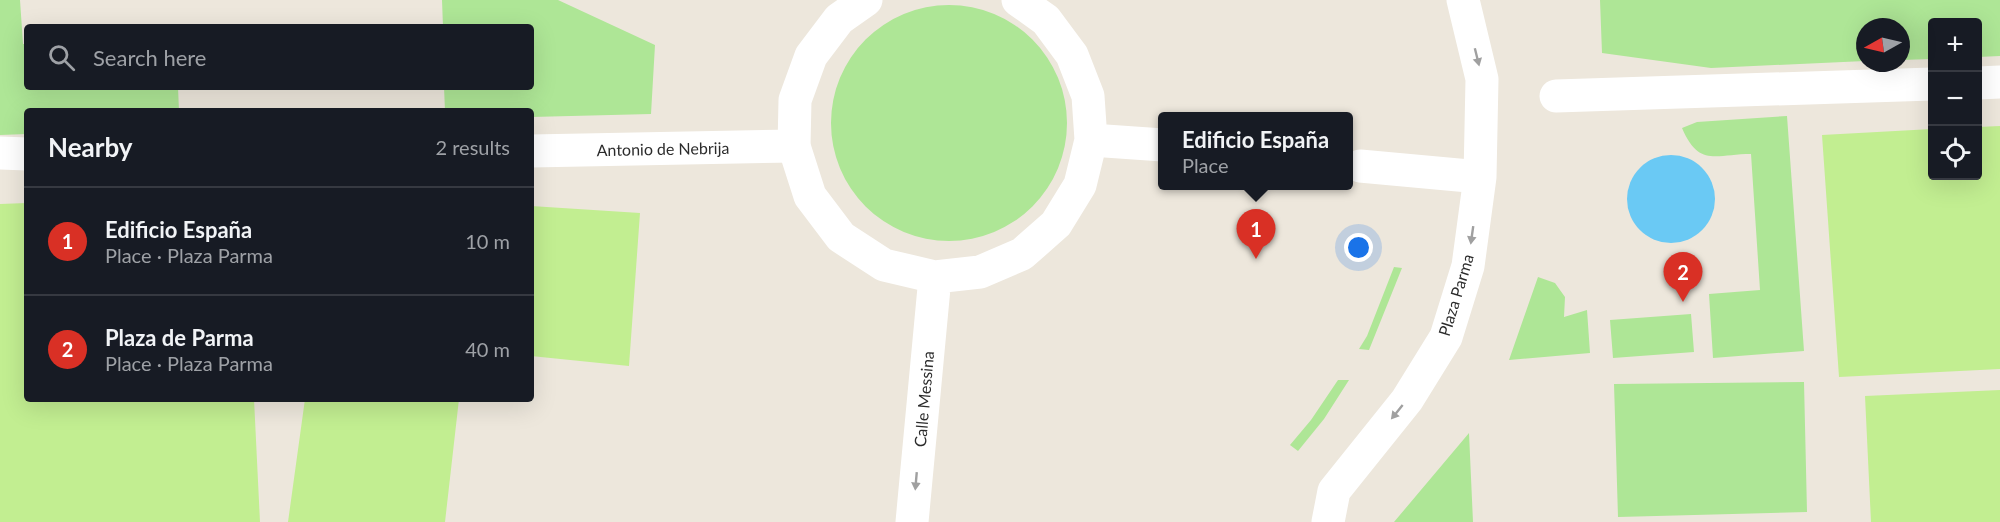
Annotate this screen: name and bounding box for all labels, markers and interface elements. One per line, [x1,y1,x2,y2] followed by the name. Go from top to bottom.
[1856,18,1910,72] north arrow
[1928,18,1982,180] map controls
[1928,18,1982,72] button: +
[24,24,534,90] search box
[45,41,78,74] icon: search
[93,44,206,71] text: Search here
[1472,48,1482,66] one-way arrow
[1928,72,1982,126] button: −
[1158,112,1353,190] popup
[1182,126,1329,153] text: Edificio España
[1928,126,1982,180] button: locate
[48,131,133,163] text: Nearby
[435,135,510,159] text: 2 results
[597,138,729,159] street label: Antonio de Nebrija
[1182,153,1228,177] text: Place
[1236,210,1276,259] pin: 1
[105,216,252,243] text: Edificio España
[1467,226,1476,245] one-way arrow
[62,229,73,253] text: 1
[465,229,510,253] text: 10 m
[1344,233,1373,262] your location
[105,243,273,267] text: Place · Plaza Parma
[1434,252,1477,338] street label: Plaza Parma
[1664,252,1702,302] pin: 2
[105,324,254,351] text: Plaza de Parma
[62,337,73,361] text: 2
[465,337,510,361] text: 40 m
[910,350,937,448] street label: Calle Messina
[105,351,273,375] text: Place · Plaza Parma
[1392,405,1404,420] one-way arrow
[911,472,921,491] one-way arrow

